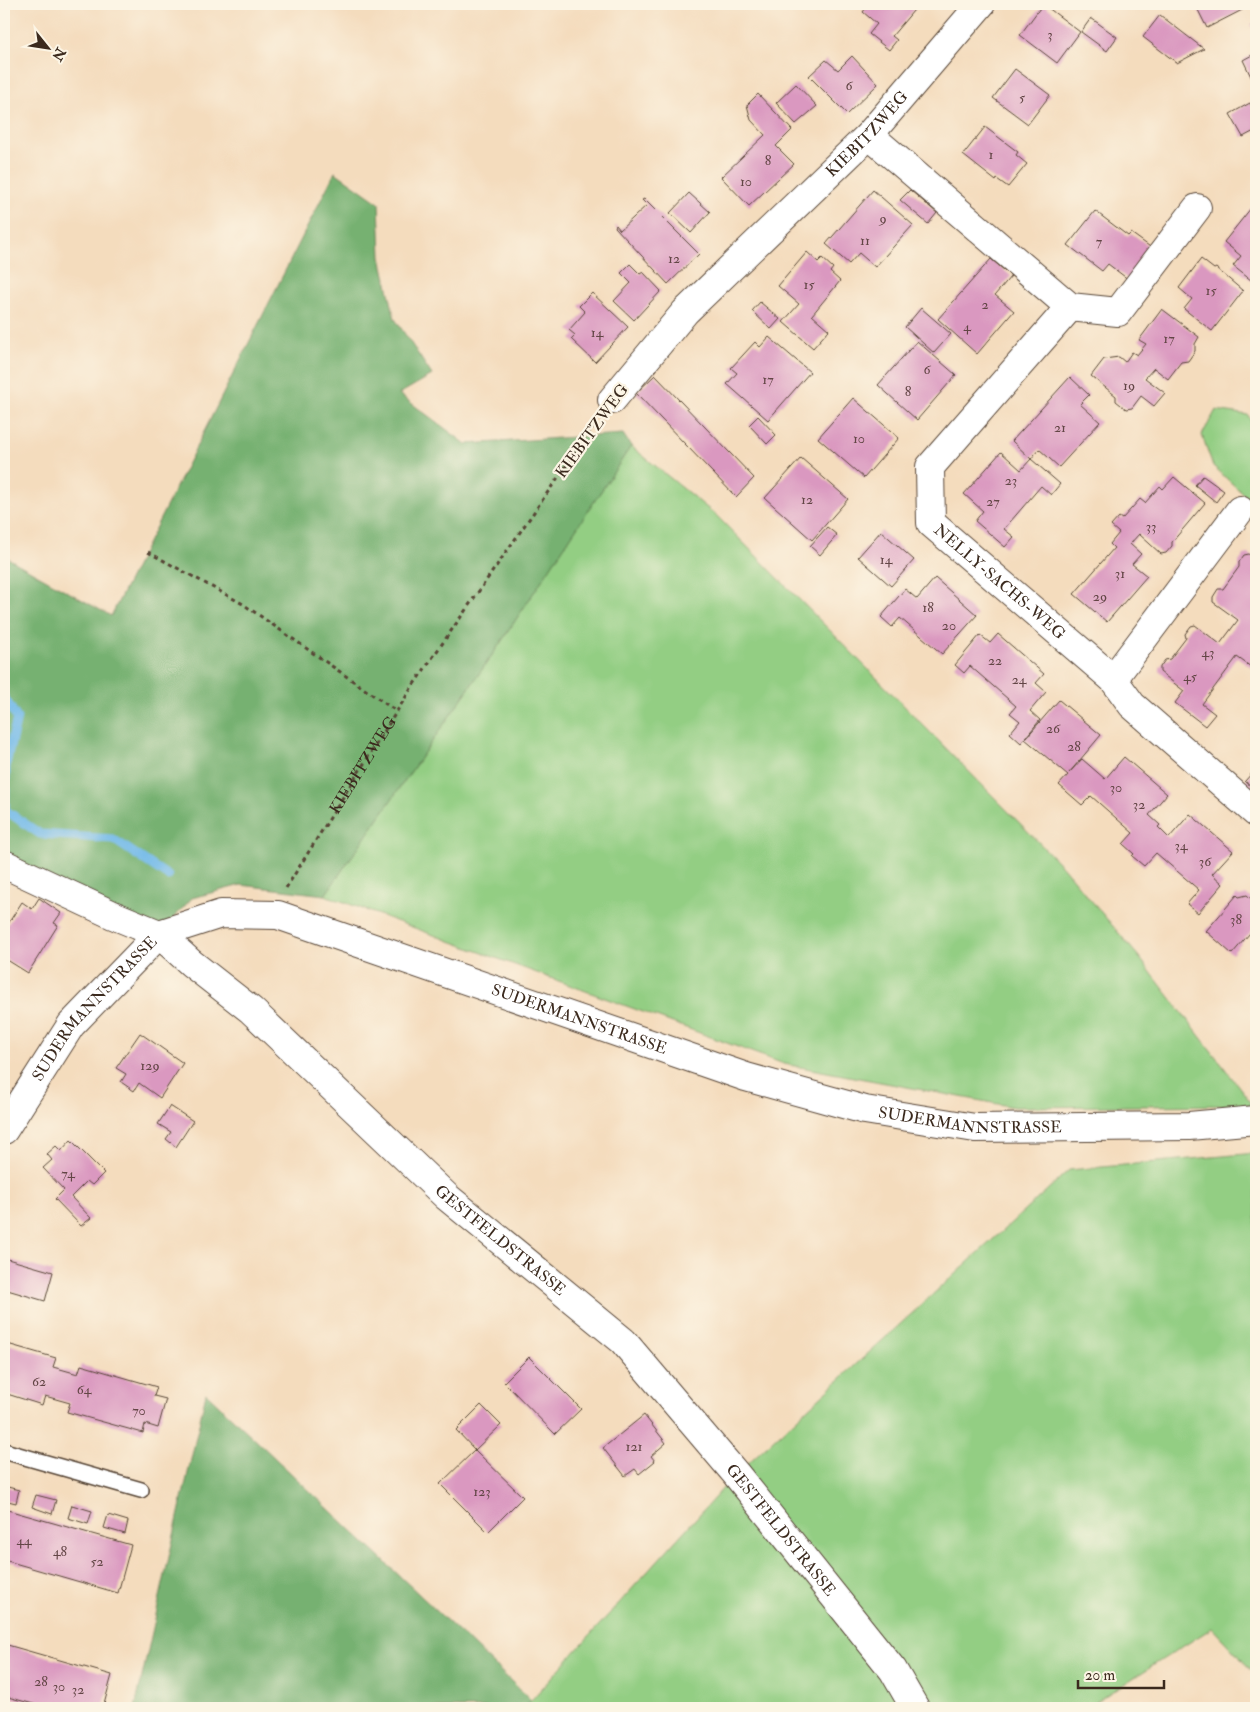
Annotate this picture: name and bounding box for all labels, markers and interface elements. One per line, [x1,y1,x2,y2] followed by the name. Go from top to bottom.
[22,22,72,72] north arrow
[1047,26,1053,43] house number: 3
[48,44,70,64] text: N
[845,77,853,94] house number: 6
[821,87,912,181] street label: KIEBITZWEG
[1019,89,1026,106] house number: 5
[989,146,994,163] house number: 1
[765,152,772,169] house number: 8
[740,173,752,190] house number: 10
[878,210,887,227] house number: 9
[860,232,870,249] house number: 11
[1096,233,1103,250] house number: 7
[668,250,680,267] house number: 12
[803,276,815,293] house number: 15
[1205,282,1217,299] house number: 15
[981,296,989,313] house number: 2
[963,318,972,335] house number: 4
[591,324,605,341] house number: 14
[1163,330,1175,347] house number: 17
[923,361,931,378] house number: 6
[762,371,774,388] house number: 17
[1123,377,1135,394] house number: 19
[551,380,633,482] street label: KIEBITZWEG
[905,383,912,400] house number: 8
[1054,419,1066,436] house number: 21
[853,430,865,447] house number: 10
[1005,472,1017,489] house number: 23
[801,491,813,508] house number: 12
[986,493,1000,510] house number: 27
[1146,518,1156,535] house number: 33
[930,520,1069,644] street label: NELLY-SACHS-WEG
[880,551,894,568] house number: 14
[1115,565,1125,582] house number: 31
[1093,588,1107,605] house number: 29
[922,599,934,616] house number: 18
[942,617,956,634] house number: 20
[1202,644,1214,661] house number: 43
[988,652,1002,669] house number: 22
[1183,668,1198,685] house number: 45
[1012,671,1028,688] house number: 24
[325,713,401,818] street label: KIEBITZWEG
[1046,720,1061,737] house number: 26
[1067,738,1081,755] house number: 28
[1110,779,1122,796] house number: 30
[1133,796,1145,813] house number: 32
[1175,837,1189,854] house number: 34
[1199,853,1212,870] house number: 36
[1230,911,1242,928] house number: 38
[28,932,161,1085] street label: SUDERMANNSTRASSE
[489,980,669,1059] street label: SUDERMANNSTRASSE
[140,1057,160,1074] house number: 129
[877,1102,1062,1138] street label: SUDERMANNSTRASSE
[61,1165,76,1182] house number: 74
[430,1181,570,1300] street label: GESTFELDSTRASSE
[32,1373,46,1390] house number: 62
[77,1381,93,1398] house number: 64
[132,1402,146,1419] house number: 70
[625,1438,643,1455] house number: 121
[722,1460,840,1600] street label: GESTFELDSTRASSE
[473,1483,491,1500] house number: 123
[16,1532,33,1549] house number: 44
[53,1543,67,1560] house number: 48
[90,1553,104,1570] house number: 52
[1078,1657,1164,1689] scale bar
[1085,1666,1115,1685] text: 20 m
[34,1673,48,1690] house number: 28
[53,1678,65,1695] house number: 30
[72,1681,84,1698] house number: 32

